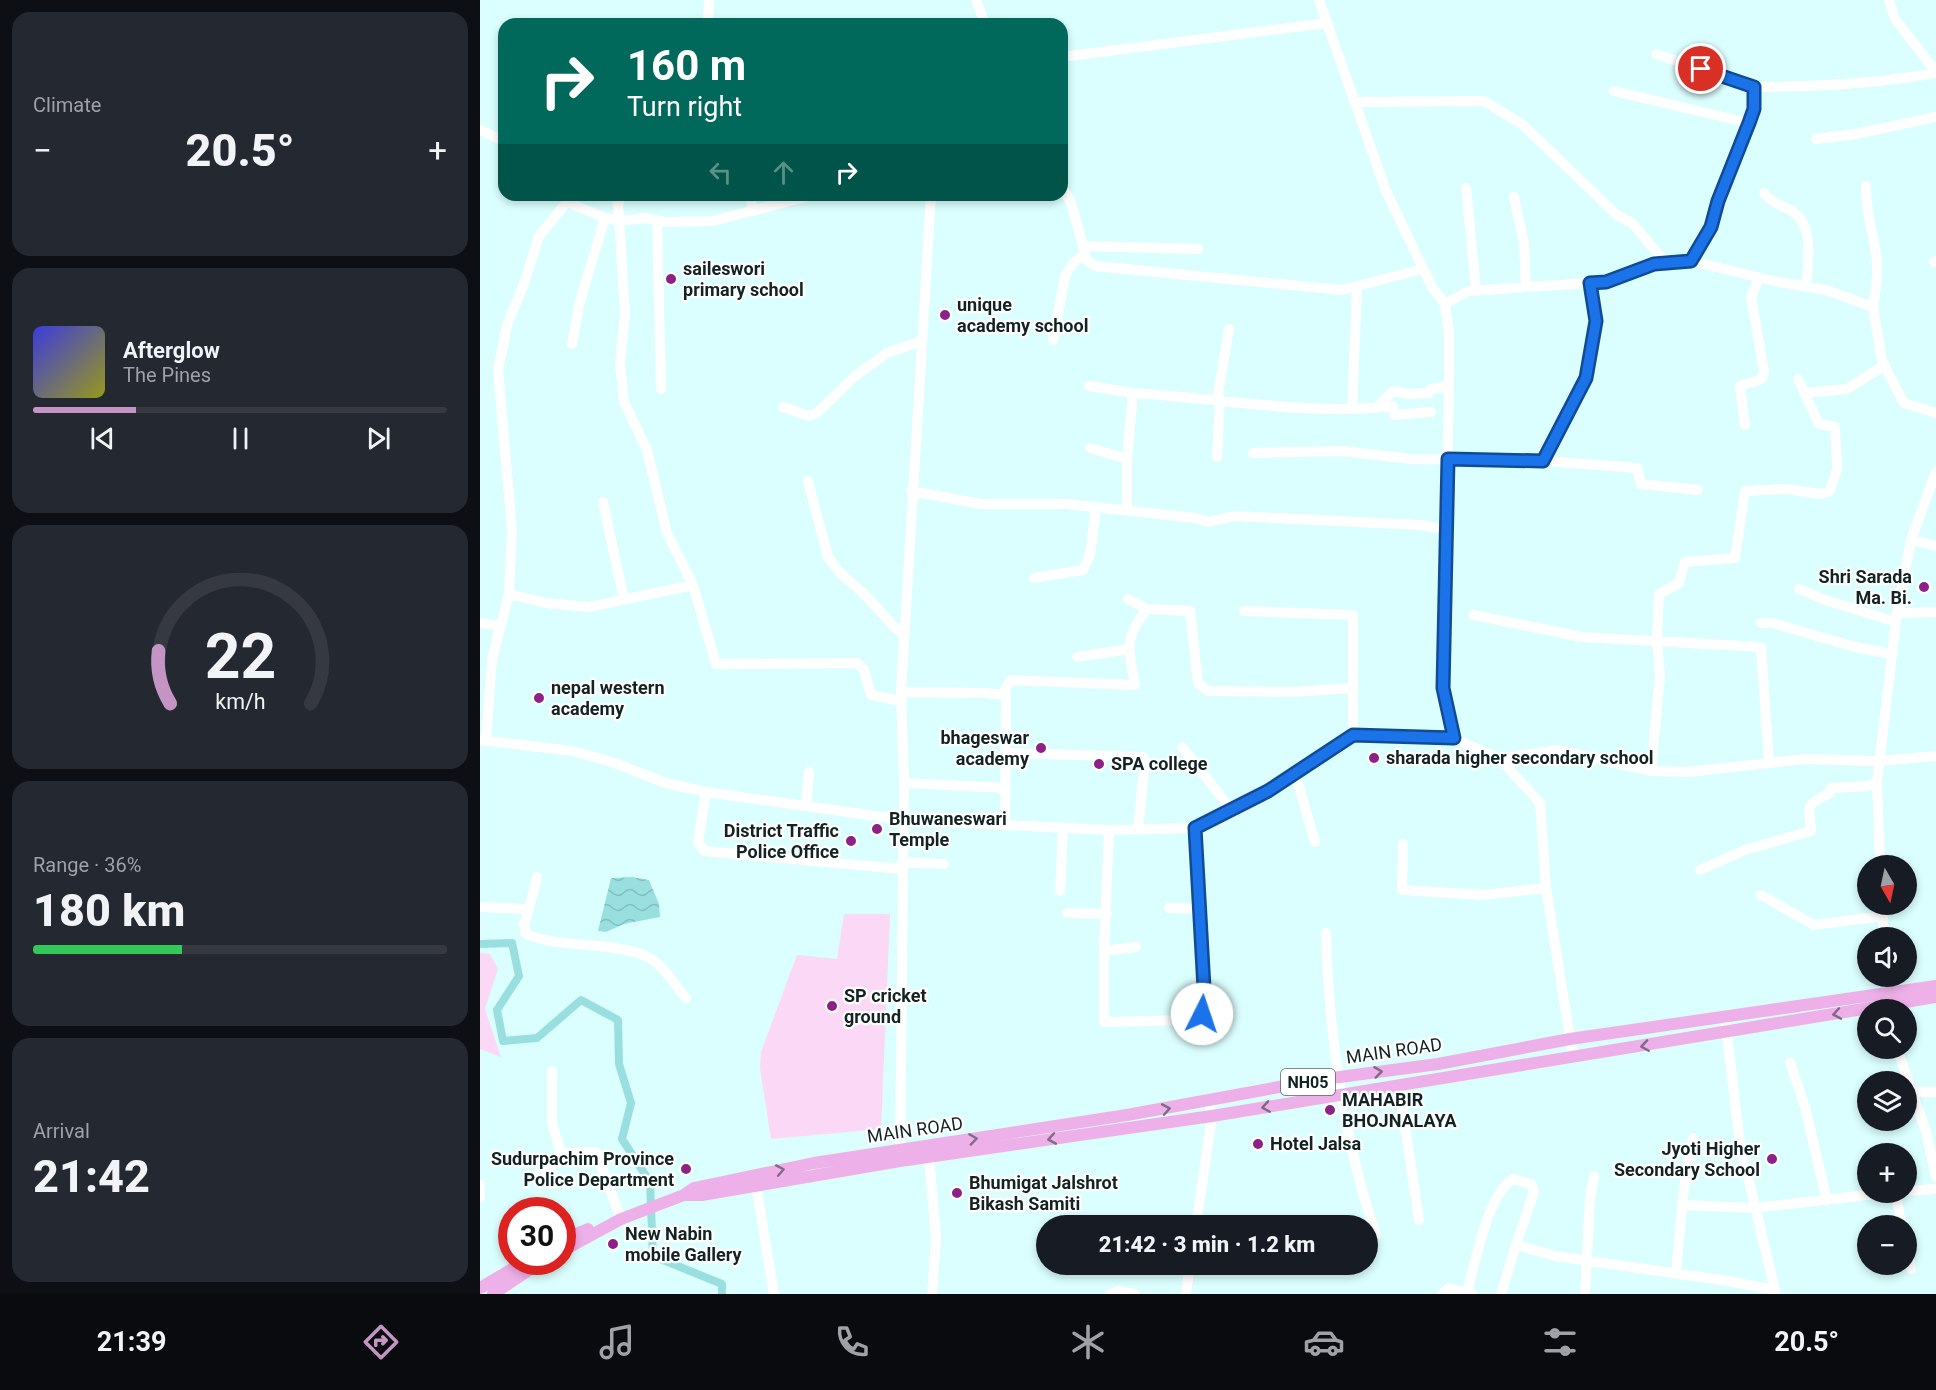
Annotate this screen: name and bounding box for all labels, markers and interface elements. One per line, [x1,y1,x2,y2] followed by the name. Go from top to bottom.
[627,41,746,90] text: 160 m
[528,42,606,120] icon: right
[1675,43,1726,94] pin
[1684,52,1717,85] icon: arrive
[627,91,742,123] text: Turn right
[33,93,101,117] text: Climate
[186,124,295,177] text: 20.5°
[33,131,52,170] text: −
[428,131,447,170] text: +
[704,156,737,189] icon: left
[767,156,800,189] icon: ahead
[830,156,863,189] icon: right
[683,258,804,300] place label: saileswori primary school
[664,272,678,286] marker: saileswori primary school
[957,294,1088,336] place label: unique academy school
[938,308,952,322] marker: unique academy school
[123,338,220,363] text: Afterglow
[123,363,211,387] text: The Pines
[86,422,119,455] icon: previous
[224,422,257,455] icon: pause
[362,422,395,455] icon: next
[1819,566,1912,608] place label: Shri Sarada Ma. Bi.
[1917,580,1931,594] marker: Shri Sarada Ma. Bi.
[204,620,276,693] text: 22
[551,677,664,719] place label: nepal western academy
[215,689,265,714] text: km/h
[532,691,546,705] marker: nepal western academy
[940,727,1030,769] place label: bhageswar academy
[1034,741,1048,755] marker: bhageswar academy
[1386,747,1654,768] place label: sharada higher secondary school
[1367,751,1381,765] marker: sharada higher secondary school
[1111,753,1208,774] place label: SPA college
[1092,757,1106,771] marker: SPA college
[889,808,1007,850] place label: Bhuwaneswari Temple
[724,820,839,862] place label: District Traffic Police Office
[870,822,884,836] marker: Bhuwaneswari Temple
[844,834,858,848] marker: District Traffic Police Office
[33,853,141,877] text: Range · 36%
[1857,855,1917,915] north arrow
[1857,855,1917,1275] map controls
[33,884,185,937] text: 180 km
[1857,927,1917,987] button: sound
[1170,982,1234,1046] position arrow
[844,985,927,1027] place label: SP cricket ground
[825,999,839,1013] marker: SP cricket ground
[1857,999,1917,1059] button: search
[1832,1007,1842,1020] one-way arrow
[1345,1033,1443,1068] street label: MAIN ROAD
[1640,1039,1650,1052] one-way arrow
[1374,1067,1383,1079] one-way arrow
[1281,1069,1335,1095] road number: NH05
[1857,1071,1917,1131] button: layers
[1342,1089,1457,1131] place label: MAHABIR BHOJNALAYA
[1261,1101,1270,1113] one-way arrow
[1160,1103,1170,1116] one-way arrow
[1323,1103,1337,1117] marker: MAHABIR BHOJNALAYA
[866,1112,964,1147] street label: MAIN ROAD
[33,1119,90,1143] text: Arrival
[1047,1132,1057,1145] one-way arrow
[1270,1133,1362,1154] place label: Hotel Jalsa
[968,1134,978,1146] one-way arrow
[1251,1137,1265,1151] marker: Hotel Jalsa
[1614,1138,1760,1180] place label: Jyoti Higher Secondary School
[1857,1143,1917,1203] button: +
[491,1148,674,1190] place label: Sudurpachim Province Police Department
[33,1150,150,1203] text: 21:42
[1765,1152,1779,1166] marker: Jyoti Higher Secondary School
[679,1162,693,1176] marker: Sudurpachim Province Police Department
[775,1164,785,1177] one-way arrow
[969,1172,1118,1214] place label: Bhumigat Jalshrot Bikash Samiti
[950,1186,964,1200] marker: Bhumigat Jalshrot Bikash Samiti
[498,1197,576,1275] speed limit sign: 30
[1857,1215,1917,1275] button: −
[625,1223,742,1265] place label: New Nabin mobile Gallery
[1099,1232,1315,1257] text: 21:42 · 3 min · 1.2 km
[606,1237,620,1251] marker: New Nabin mobile Gallery
[360,1321,402,1363] icon: directions
[596,1321,638,1363] icon: music
[831,1321,873,1363] icon: phone
[1067,1321,1109,1363] icon: climate
[1303,1321,1345,1363] icon: car
[1539,1321,1581,1363] icon: filters
[97,1326,166,1358] text: 21:39
[1774,1326,1839,1358] text: 20.5°

